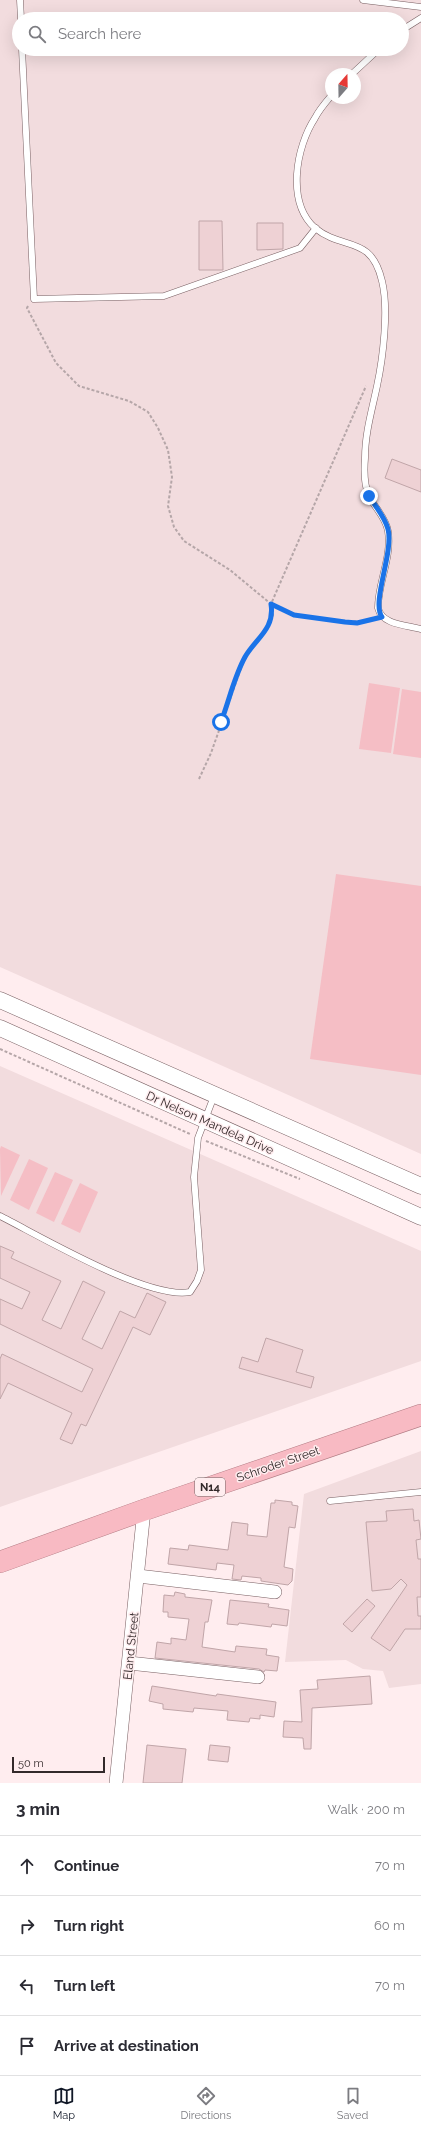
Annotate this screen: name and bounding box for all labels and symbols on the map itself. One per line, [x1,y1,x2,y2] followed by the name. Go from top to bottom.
[325,68,361,104] north arrow
[360,487,378,505] route end
[212,713,230,731] route start
[144,1089,276,1157] street label: Dr Nelson Mandela Drive
[235,1443,321,1485] street label: Schroder Street
[195,1478,225,1496] road number: N14
[120,1612,142,1680] street label: Eland Street
[12,1755,105,1774] scale bar

